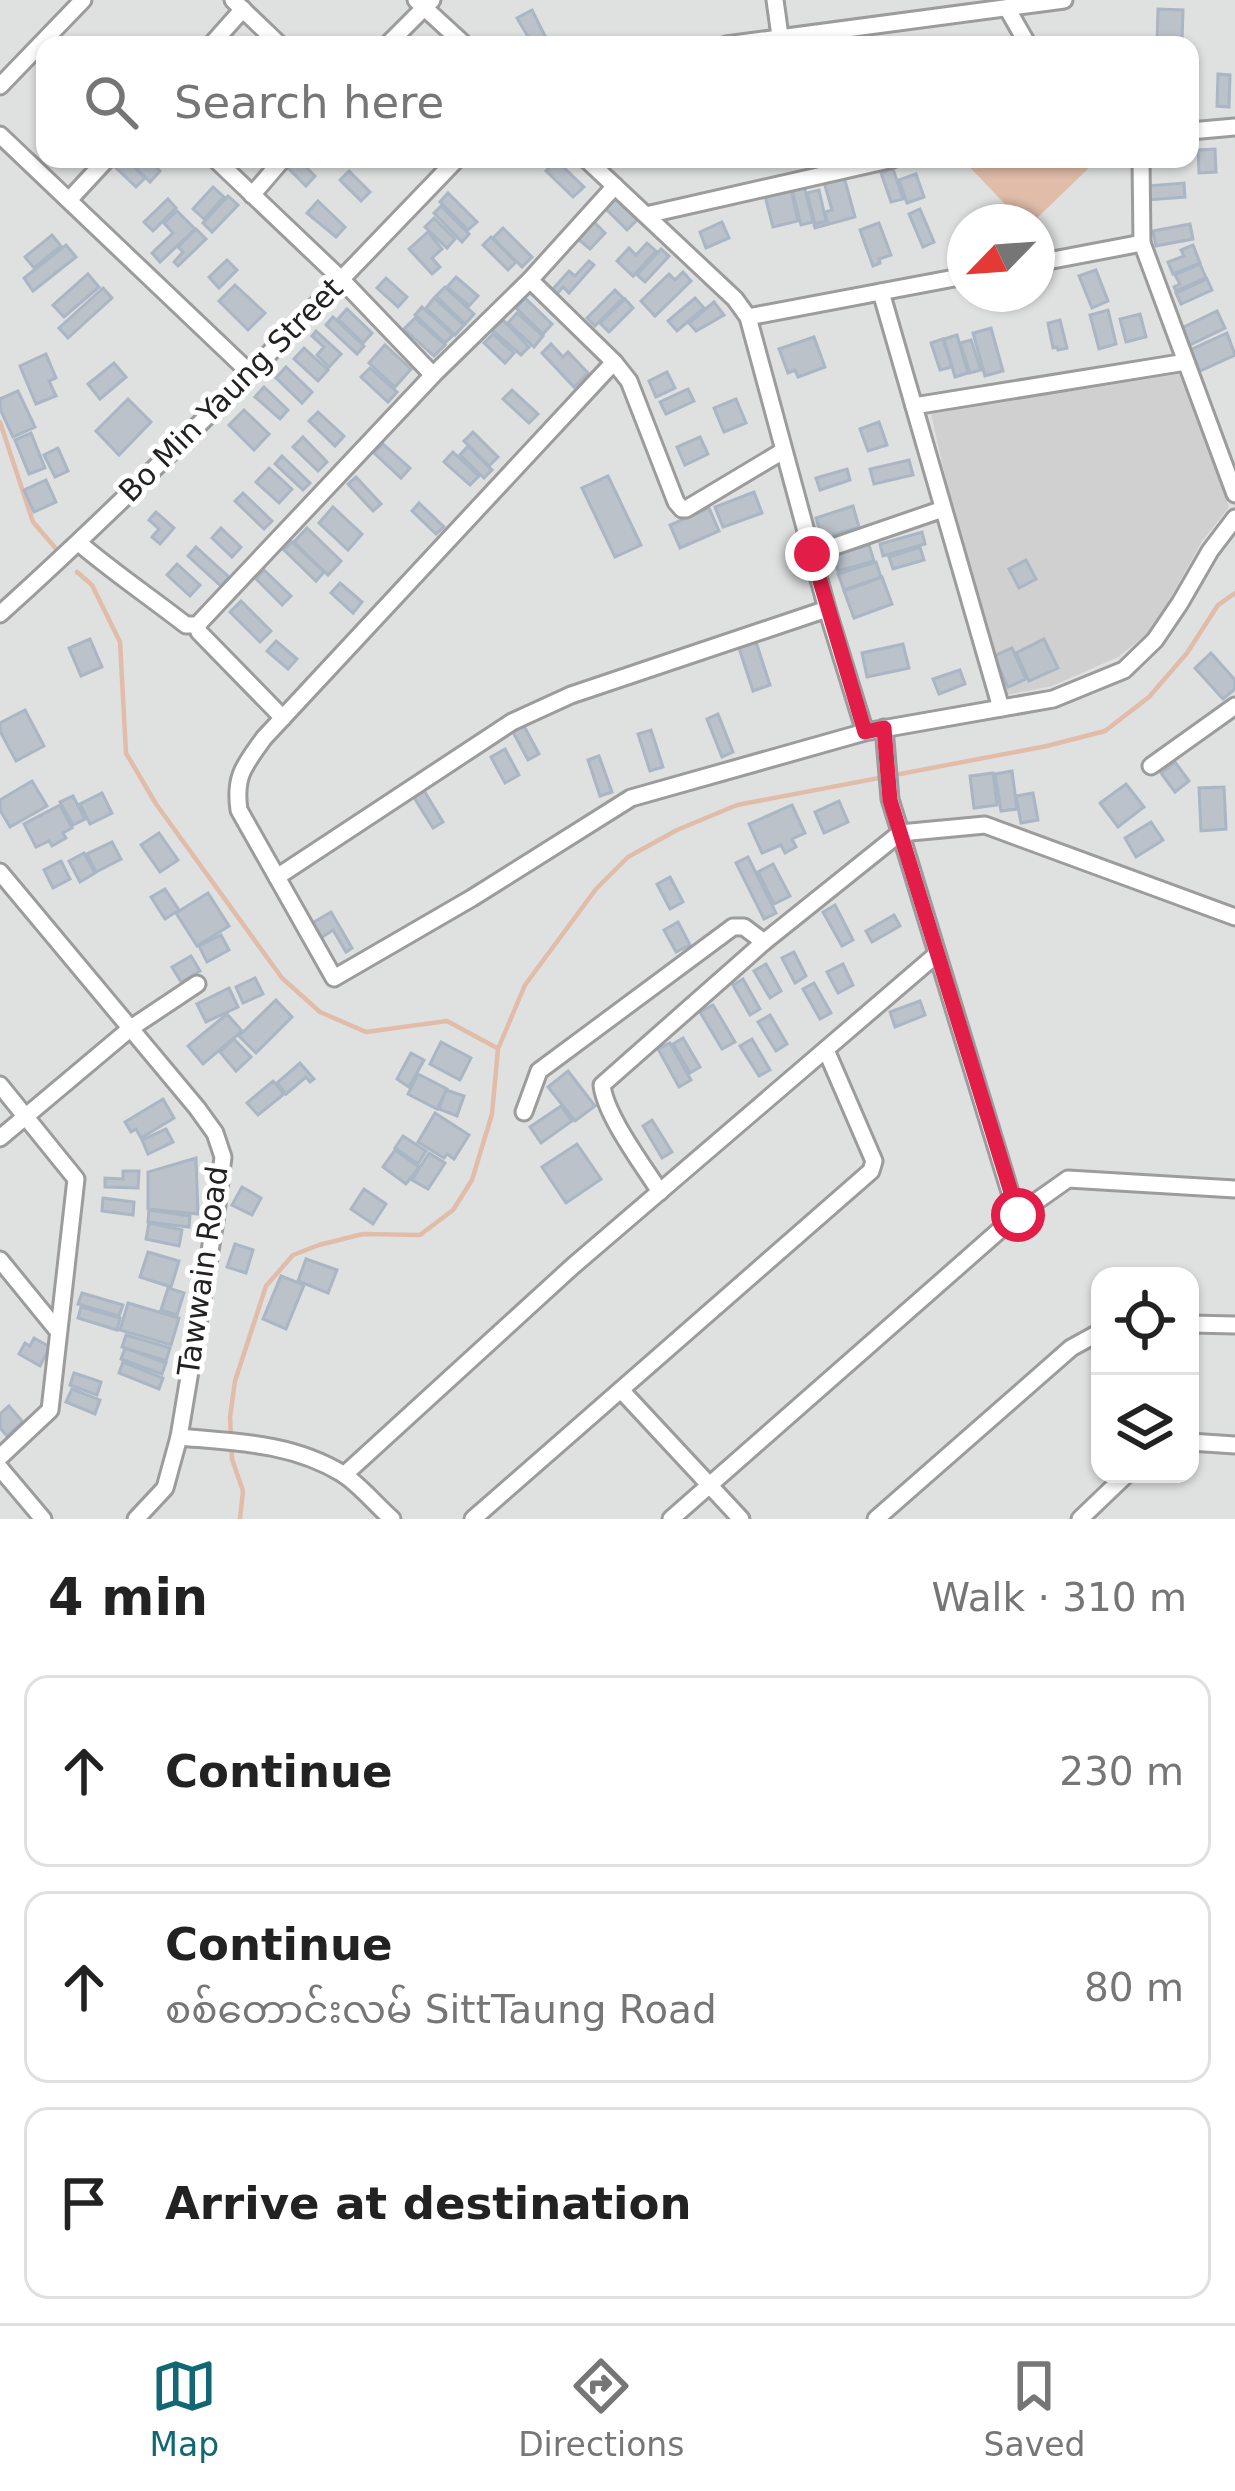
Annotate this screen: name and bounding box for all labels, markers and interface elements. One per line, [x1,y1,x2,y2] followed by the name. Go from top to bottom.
[36,36,1199,168] search box
[78,69,144,135] icon: search
[174,76,444,129] text: Search here
[947,204,1055,312] north arrow
[112,270,350,509] street label: Bo Min Yaung Street
[785,527,839,581] route end
[170,1164,235,1379] street label: Tawwain Road
[991,1188,1045,1242] route start
[1091,1267,1199,1483] map controls
[1091,1267,1199,1375] button: locate
[1091,1375,1199,1483] button: layers
[48,1568,208,1627] text: 4 min
[932,1575,1187,1620] text: Walk · 310 m
[51,1738,117,1804] icon: ahead
[165,1745,393,1798] text: Continue
[1059,1749,1184,1794] text: 230 m
[165,1918,393,1971] text: Continue
[51,1954,117,2020] icon: ahead
[1084,1965,1184,2010] text: 80 m
[165,1987,717,2032] text: စစ်တောင်းလမ် SittTaung Road
[51,2170,117,2236] icon: arrive
[165,2177,691,2230] text: Arrive at destination
[150,2353,219,2464] tab: Map
[518,2353,684,2464] tab: Directions
[984,2353,1085,2464] tab: Saved

